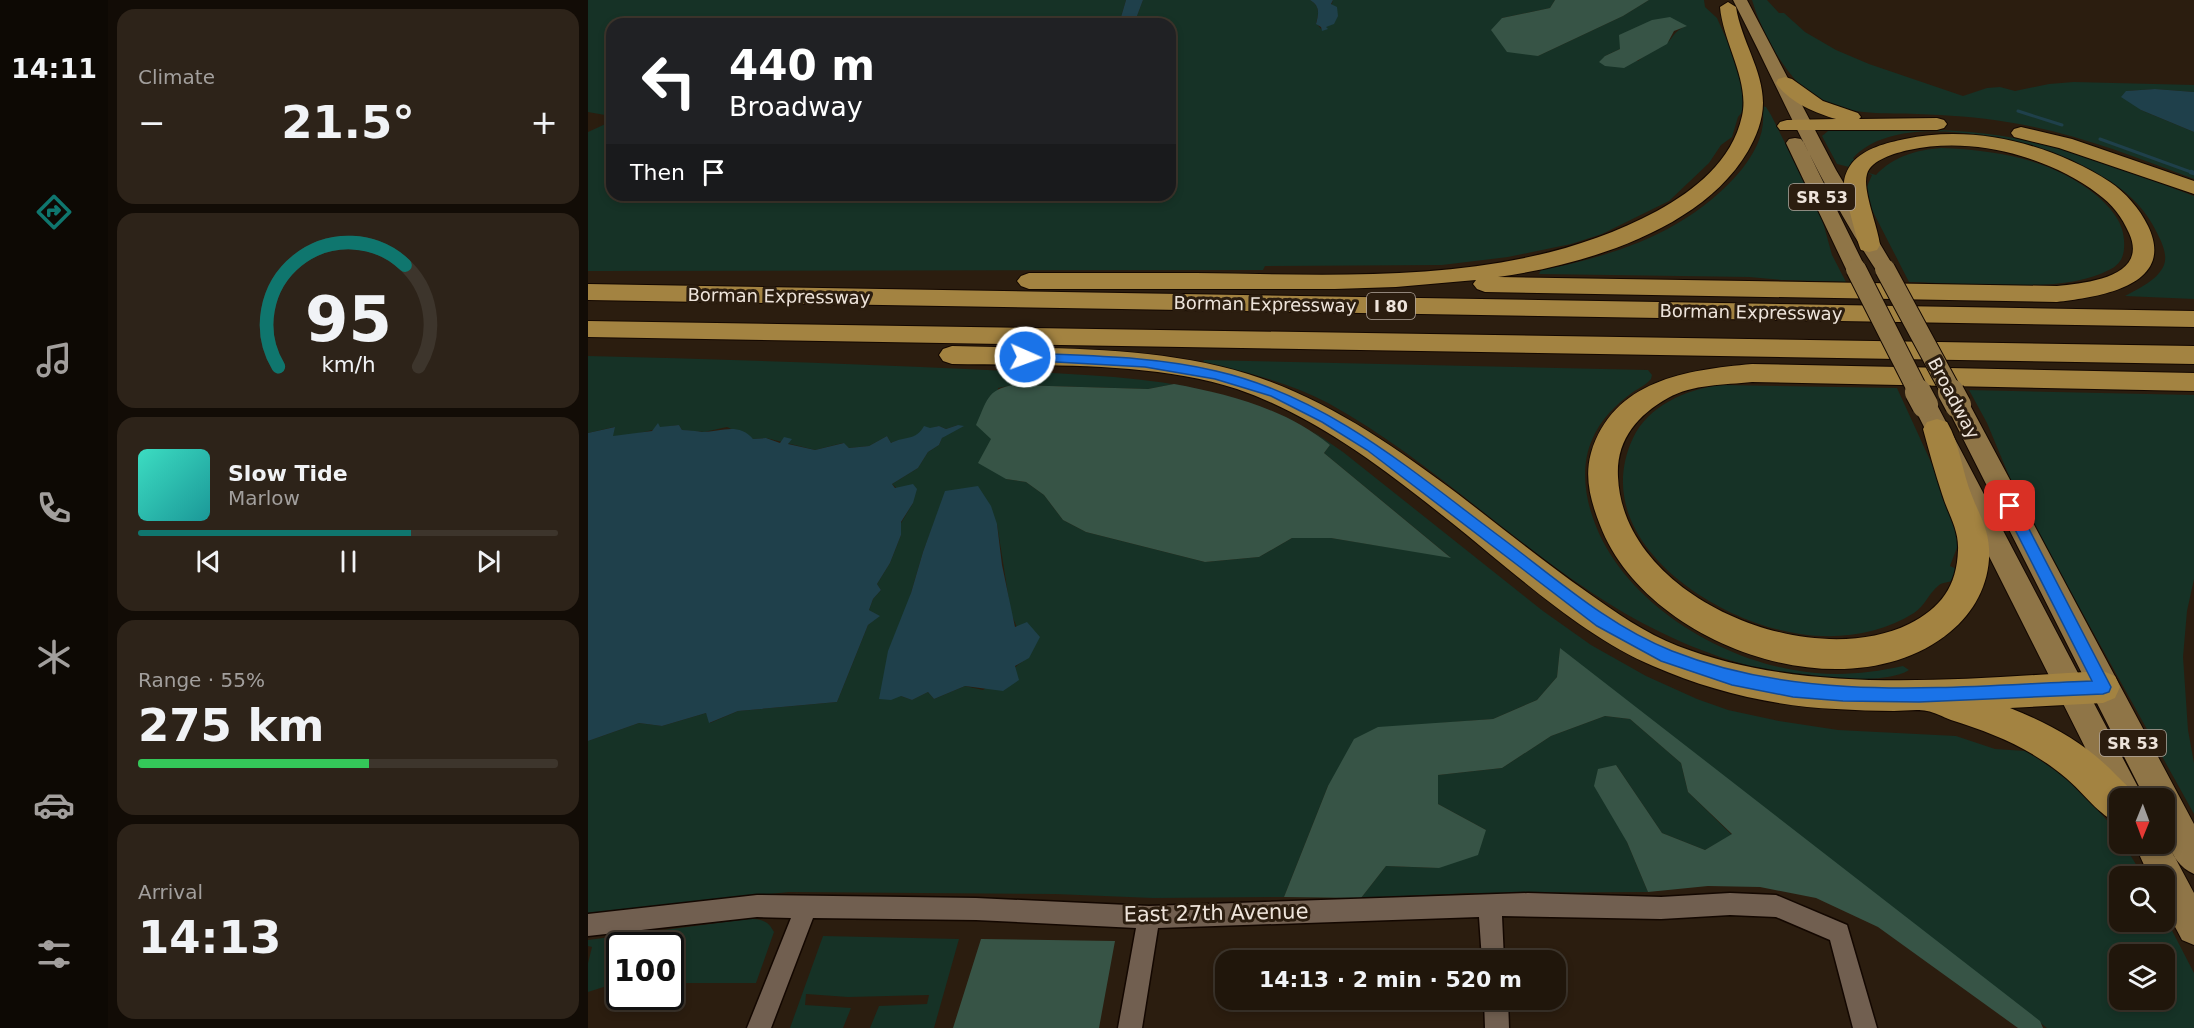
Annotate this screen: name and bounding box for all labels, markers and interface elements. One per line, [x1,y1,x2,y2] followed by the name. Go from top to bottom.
[729,41,875,90] text: 440 m
[630,42,708,120] icon: left
[11,53,97,84] text: 14:11
[138,65,215,89] text: Climate
[729,91,863,122] text: Broadway
[281,96,415,149] text: 21.5°
[138,103,166,142] text: −
[530,103,558,142] text: +
[697,156,730,189] icon: arrive
[630,160,685,185] text: Then
[1789,184,1855,210] road number: SR 53
[33,191,75,233] icon: directions
[305,283,391,356] text: 95
[687,284,871,308] street label: Borman Expressway
[1173,292,1357,316] street label: Borman Expressway
[1367,293,1415,319] road number: I 80
[1659,300,1843,324] street label: Borman Expressway
[993,325,1057,389] position arrow
[33,339,75,381] icon: music
[321,353,375,378] text: km/h
[1924,354,1984,443] street label: Broadway
[228,461,348,486] text: Slow Tide
[1984,480,2035,531] pin
[228,486,300,510] text: Marlow
[33,487,75,529] icon: phone
[1993,489,2026,522] icon: arrive
[192,545,225,578] icon: previous
[332,545,365,578] icon: pause
[472,545,505,578] icon: next
[33,636,75,678] icon: climate
[138,668,265,692] text: Range · 55%
[138,699,324,752] text: 275 km
[2100,730,2166,756] road number: SR 53
[33,784,75,826] icon: car
[2109,788,2175,854] north arrow
[2109,788,2175,1010] map controls
[2109,866,2175,932] button: search
[138,880,203,904] text: Arrival
[1123,899,1309,927] street label: East 27th Avenue
[138,911,281,964] text: 14:13
[606,932,684,1010] speed limit sign: 100
[33,933,75,975] icon: filters
[2109,944,2175,1010] button: layers
[1259,967,1522,992] text: 14:13 · 2 min · 520 m

